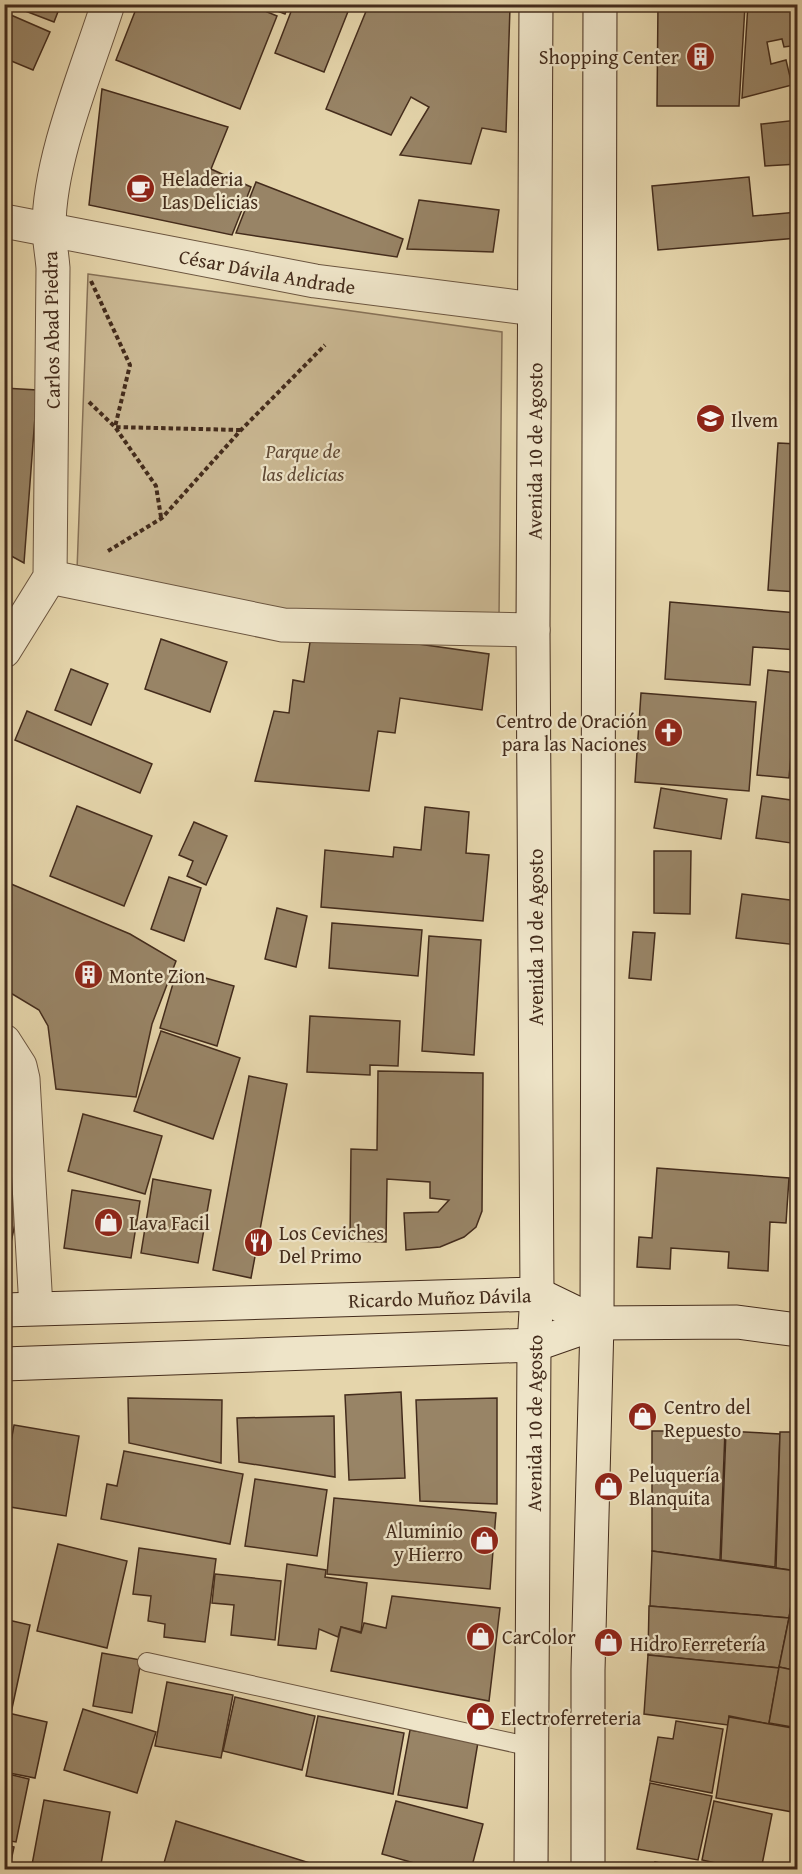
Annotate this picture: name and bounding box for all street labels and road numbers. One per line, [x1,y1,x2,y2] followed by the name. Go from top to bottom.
[177,241,357,301] street label: César Dávila Andrade
[35,250,67,409] street label: Carlos Abad Piedra
[519,362,549,540] street label: Avenida 10 de Agosto
[521,848,550,1026] street label: Avenida 10 de Agosto
[348,1280,532,1314] street label: Ricardo Muñoz Dávila
[519,1334,549,1512] street label: Avenida 10 de Agosto

